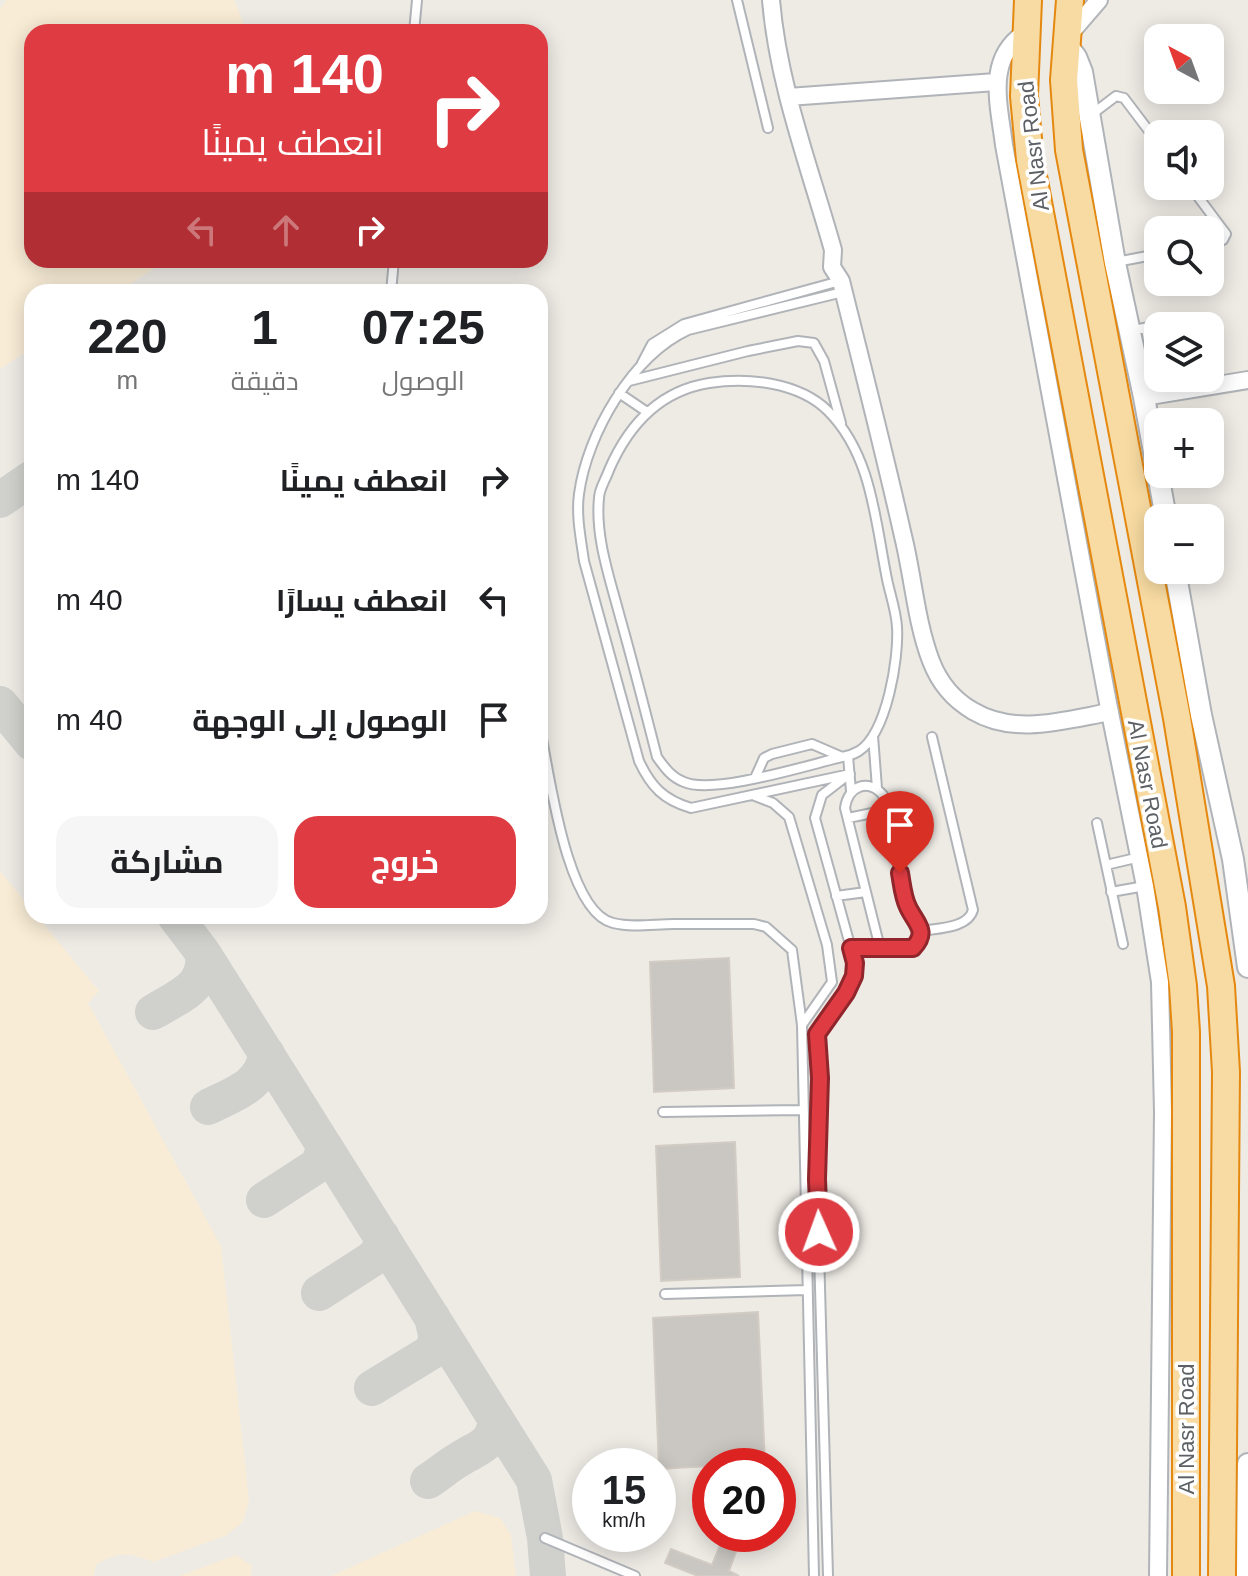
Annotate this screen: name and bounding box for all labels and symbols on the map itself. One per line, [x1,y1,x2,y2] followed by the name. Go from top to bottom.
[1144,24,1224,104] north arrow
[1013,79,1054,212] street label: Al Nasr Road
[1123,717,1172,851] street label: Al Nasr Road
[866,791,934,873] pin
[777,1190,861,1274] position arrow
[1174,1364,1199,1494] street label: Al Nasr Road
[692,1448,796,1552] speed limit sign: 20

